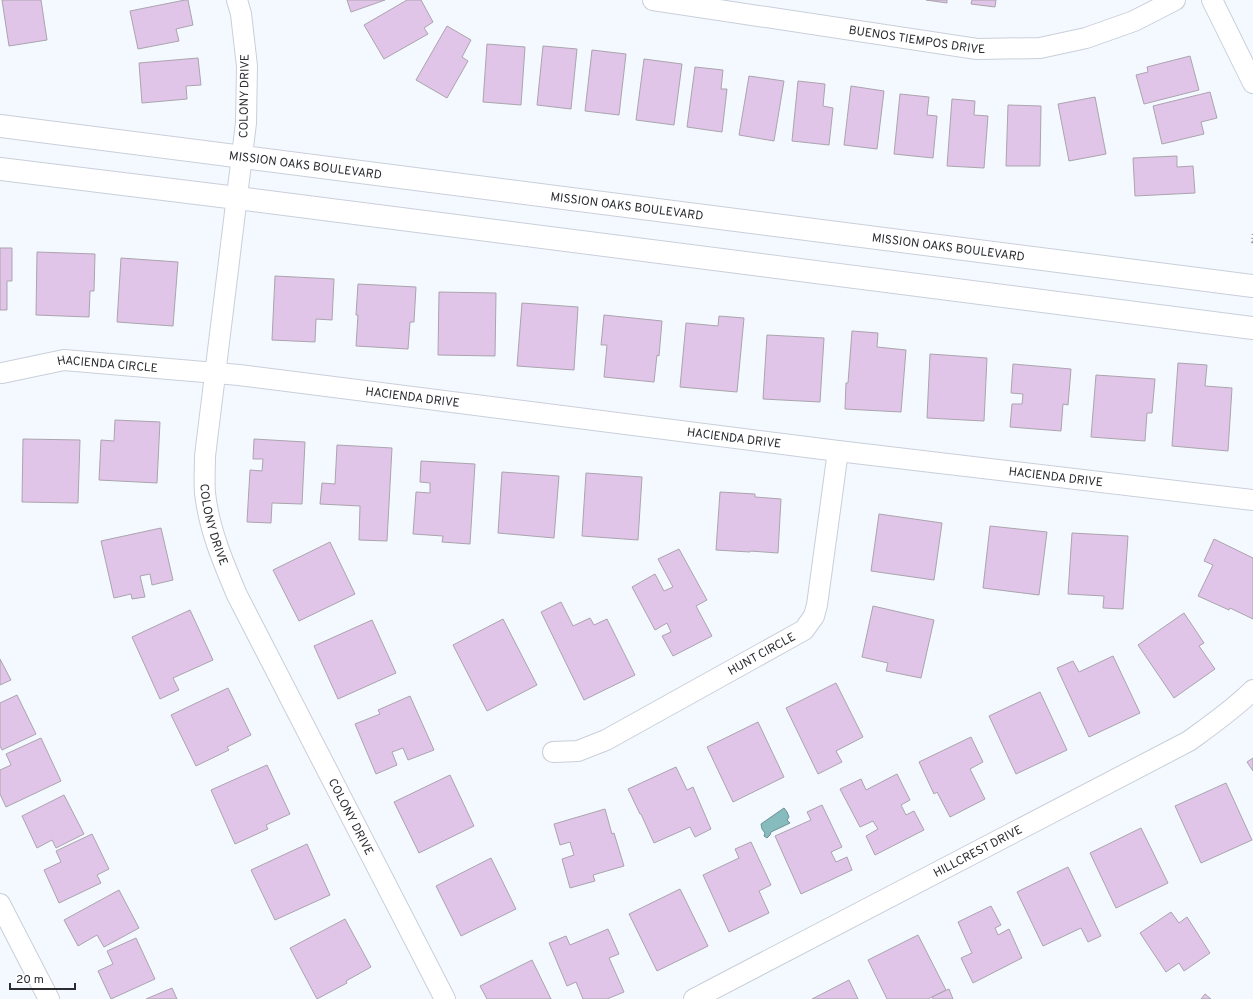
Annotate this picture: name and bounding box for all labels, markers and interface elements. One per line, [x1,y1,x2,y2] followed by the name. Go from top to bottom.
[848,23,985,58] street label: BUENOS TIEMPOS DRIVE
[236,54,254,138] street label: COLONY DRIVE
[228,148,383,184] street label: MISSION OAKS BOULEVARD
[549,189,704,225] street label: MISSION OAKS BOULEVARD
[871,230,1026,266] street label: MISSION OAKS BOULEVARD
[56,353,158,377] street label: HACIENDA CIRCLE
[364,384,461,412] street label: HACIENDA DRIVE
[686,425,782,453] street label: HACIENDA DRIVE
[1008,464,1104,491] street label: HACIENDA DRIVE
[196,483,231,568] street label: COLONY DRIVE
[725,629,799,680] street label: HUNT CIRCLE
[324,776,377,858] street label: COLONY DRIVE
[931,822,1026,882] street label: HILLCREST DRIVE
[10,965,75,991] scale bar
[16,972,44,988] text: 20 m

